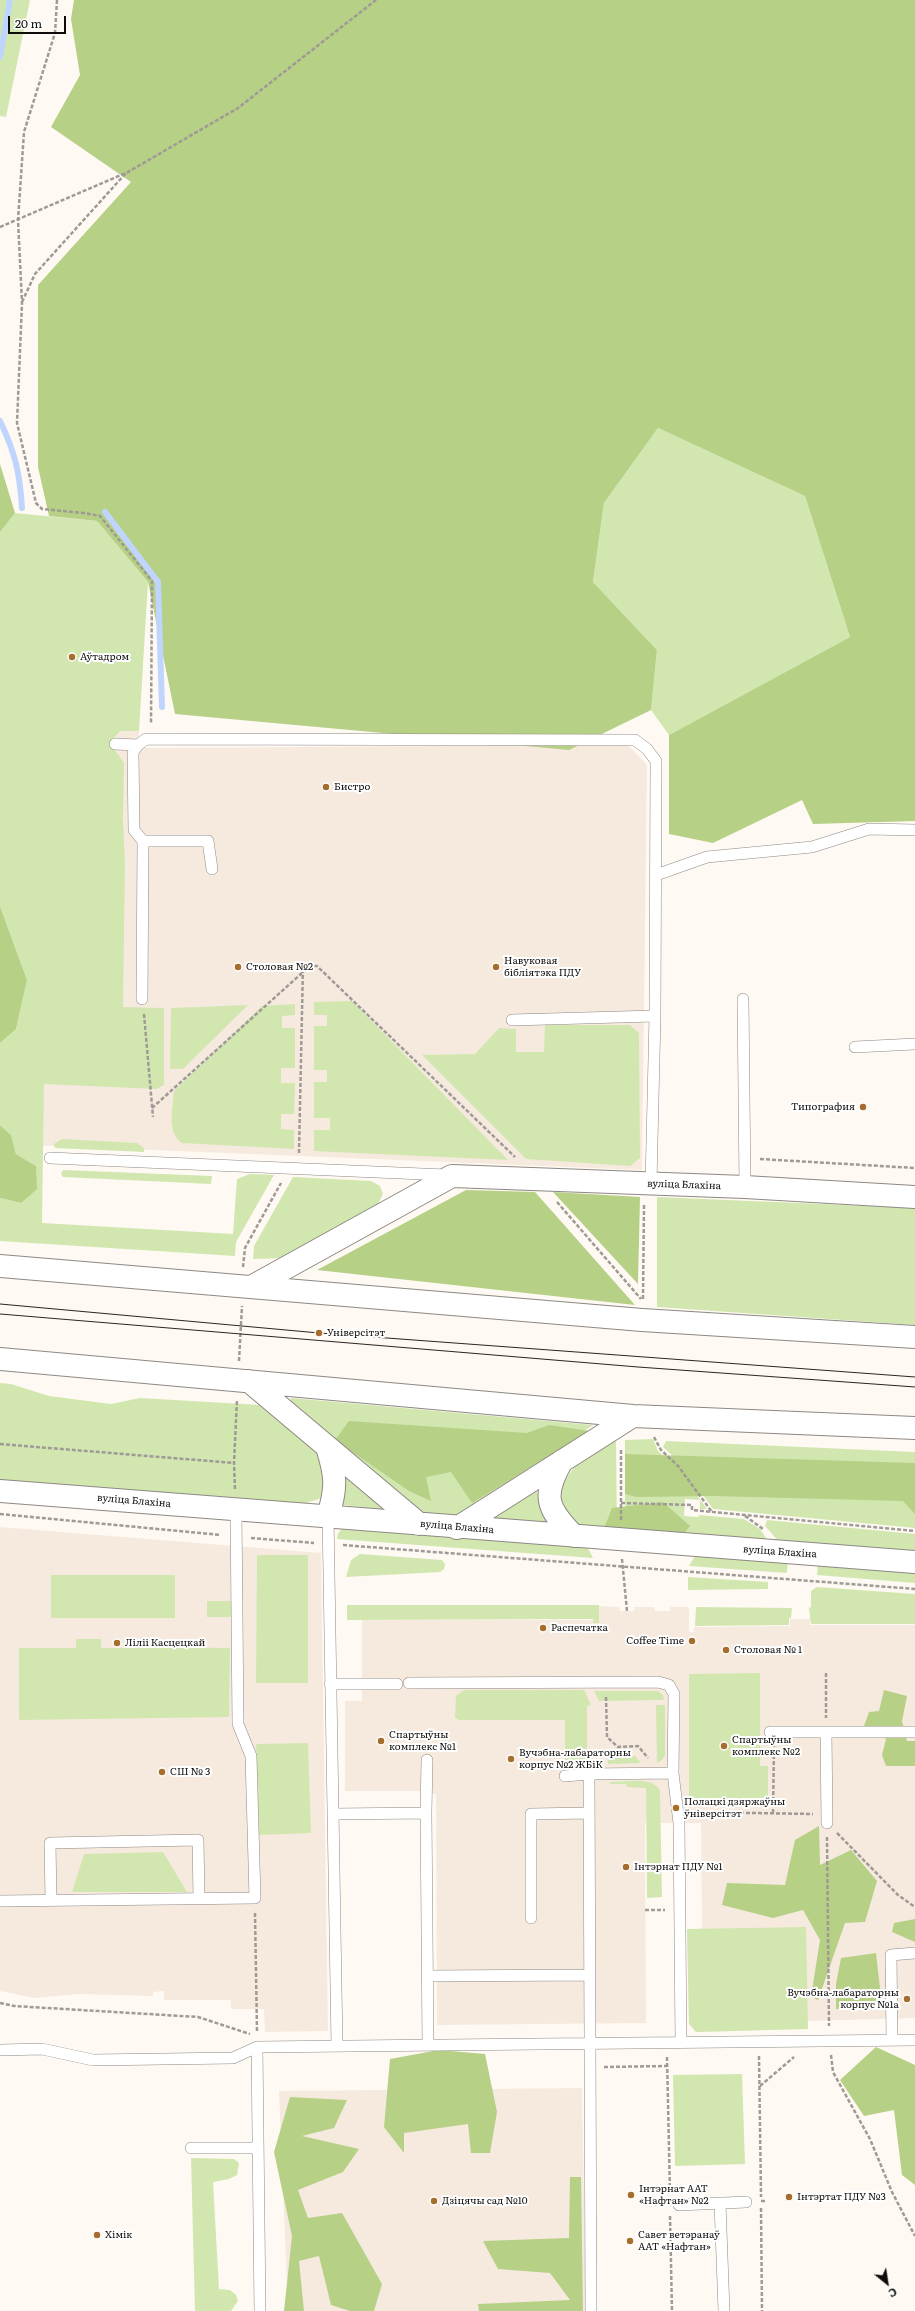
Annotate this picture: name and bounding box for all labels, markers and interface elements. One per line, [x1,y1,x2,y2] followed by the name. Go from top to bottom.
[10,8,68,34] scale bar
[15,14,42,32] text: 20 m
[80,651,129,663] place label: Аўтадром
[67,652,77,662] marker: Аўтадром
[334,781,370,793] place label: Бистро
[321,782,331,792] marker: Бистро
[504,955,581,978] place label: Навуковая бібліятэка ПДУ
[246,961,313,973] place label: Столовая №2
[233,962,243,972] marker: Столовая №2
[491,962,501,972] marker: Навуковая бібліятэка ПДУ
[791,1101,855,1113] place label: Типография
[858,1102,868,1112] marker: Типография
[647,1178,721,1192] street label: вуліца Блахіна
[327,1327,385,1339] place label: Універсітэт
[314,1328,324,1338] marker: Універсітэт
[97,1492,171,1510] street label: вуліца Блахіна
[420,1518,494,1536] street label: вуліца Блахіна
[743,1543,817,1561] street label: вуліца Блахіна
[551,1622,608,1634] place label: Распечатка
[538,1623,548,1633] marker: Распечатка
[626,1635,684,1647] place label: Coffee Time
[687,1636,697,1646] marker: Coffee Time
[125,1637,205,1649] place label: Ліліі Касцецкай
[112,1638,122,1648] marker: Ліліі Касцецкай
[734,1644,802,1656] place label: Столовая № 1
[721,1645,731,1655] marker: Столовая № 1
[389,1729,456,1752] place label: Спартыўны комплекс №1
[732,1734,800,1758] place label: Спартыўны комплекс №2
[376,1736,386,1746] marker: Спартыўны комплекс №1
[719,1741,729,1751] marker: Спартыўны комплекс №2
[519,1747,631,1770] place label: Вучэбна-лабараторны корпус №2 ЖБіК
[506,1754,516,1764] marker: Вучэбна-лабараторны корпус №2 ЖБіК
[170,1766,210,1778] place label: СШ № 3
[157,1767,167,1777] marker: СШ № 3
[684,1796,785,1820] place label: Полацкі дзяржаўны ўніверсітэт
[671,1803,681,1813] marker: Полацкі дзяржаўны ўніверсітэт
[634,1861,723,1873] place label: Інтэрнат ПДУ №1
[621,1862,631,1872] marker: Інтэрнат ПДУ №1
[787,1987,899,2010] place label: Вучэбна-лабараторны корпус №1а
[902,1994,912,2004] marker: Вучэбна-лабараторны корпус №1а
[639,2183,708,2206] place label: Інтэрнат ААТ «Нафтан» №2
[626,2190,636,2200] marker: Інтэрнат ААТ «Нафтан» №2
[797,2191,886,2203] place label: Інтэртат ПДУ №3
[784,2192,794,2202] marker: Інтэртат ПДУ №3
[442,2195,528,2207] place label: Дзіцячы сад №10
[429,2196,439,2206] marker: Дзіцячы сад №10
[105,2229,132,2241] place label: Хімік
[638,2229,720,2252] place label: Савет ветэранаў ААТ «Нафтан»
[92,2230,102,2240] marker: Хімік
[625,2236,635,2246] marker: Савет ветэранаў ААТ «Нафтан»
[867,2263,907,2303] north arrow
[886,2285,900,2302] text: С

